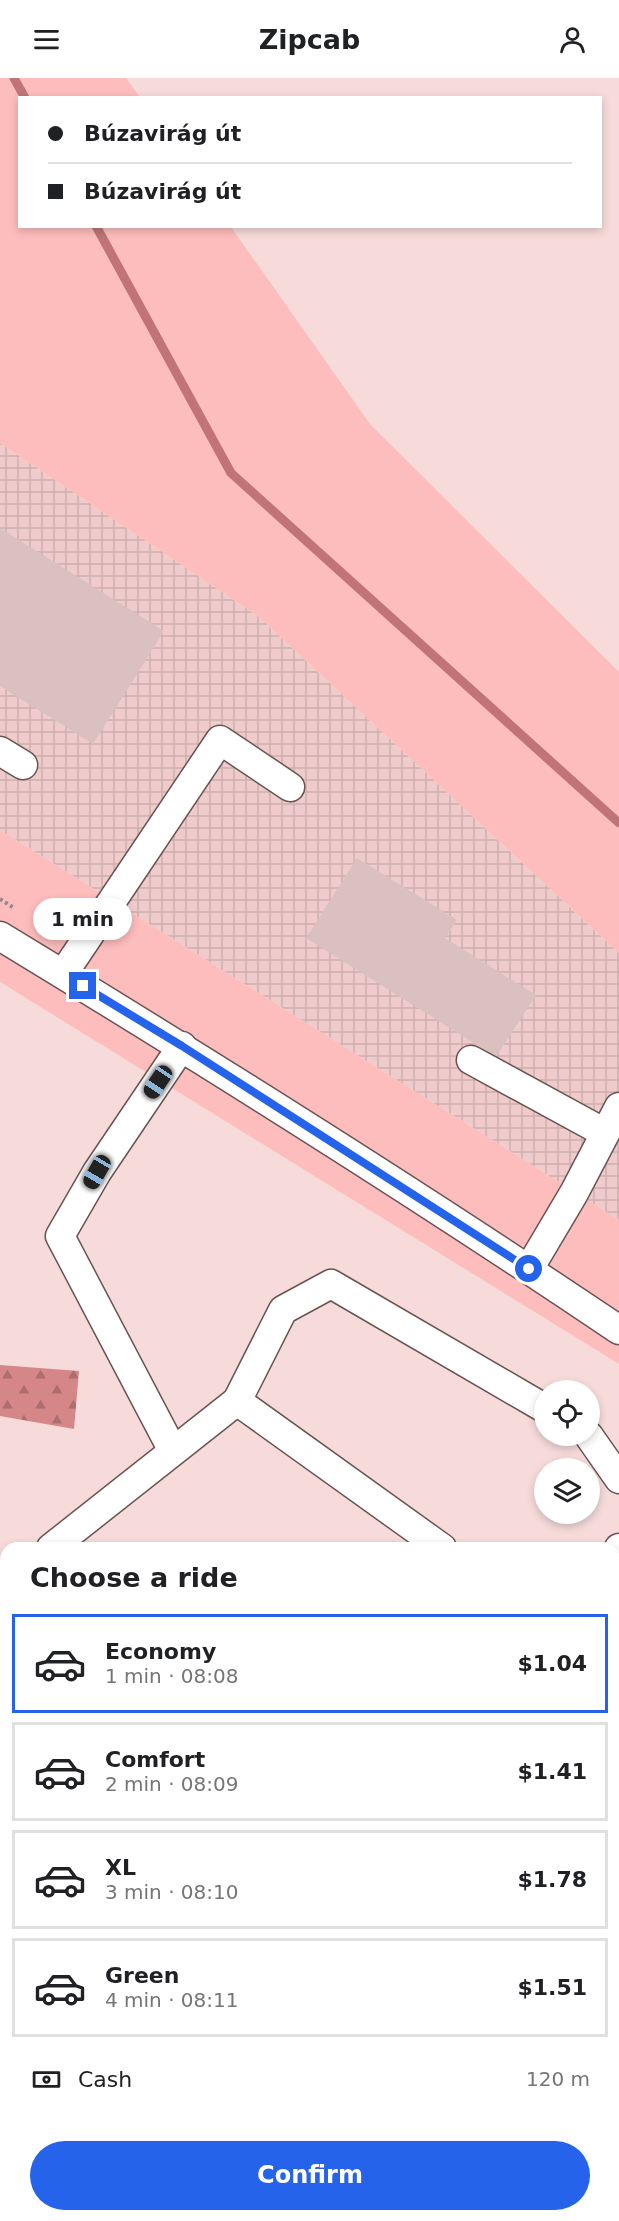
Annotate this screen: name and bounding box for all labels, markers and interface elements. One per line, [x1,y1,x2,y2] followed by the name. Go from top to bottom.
[30,23,63,56] icon: menu
[556,23,589,56] icon: person
[259,24,360,55] text: Zipcab
[84,121,241,146] text: Búzavirág út
[84,179,241,204] text: Búzavirág út
[34,899,132,941] callout: 1 min
[51,907,114,931] text: 1 min
[69,972,96,999] route end
[140,1062,176,1102] car
[80,1152,114,1192] car
[515,1255,542,1282] route start
[534,1380,600,1524] map controls
[534,1380,600,1446] button: locate
[534,1458,600,1524] button: layers
[30,1562,238,1593] text: Choose a ride
[33,1637,87,1691] icon: car
[105,1639,216,1664] text: Economy
[517,1651,587,1676] text: $1.04
[105,1664,239,1688] text: 1 min · 08:08
[33,1745,87,1799] icon: car
[105,1747,205,1772] text: Comfort
[517,1759,587,1784] text: $1.41
[105,1772,239,1796] text: 2 min · 08:09
[33,1853,87,1907] icon: car
[105,1855,136,1880] text: XL
[517,1867,587,1892] text: $1.78
[105,1880,239,1904] text: 3 min · 08:10
[33,1961,87,2015] icon: car
[105,1963,179,1988] text: Green
[517,1975,587,2000] text: $1.51
[105,1988,239,2012] text: 4 min · 08:11
[30,2063,63,2096] icon: cash
[78,2067,132,2092] text: Cash
[526,2067,590,2091] text: 120 m
[30,2141,590,2210] button: Confirm

